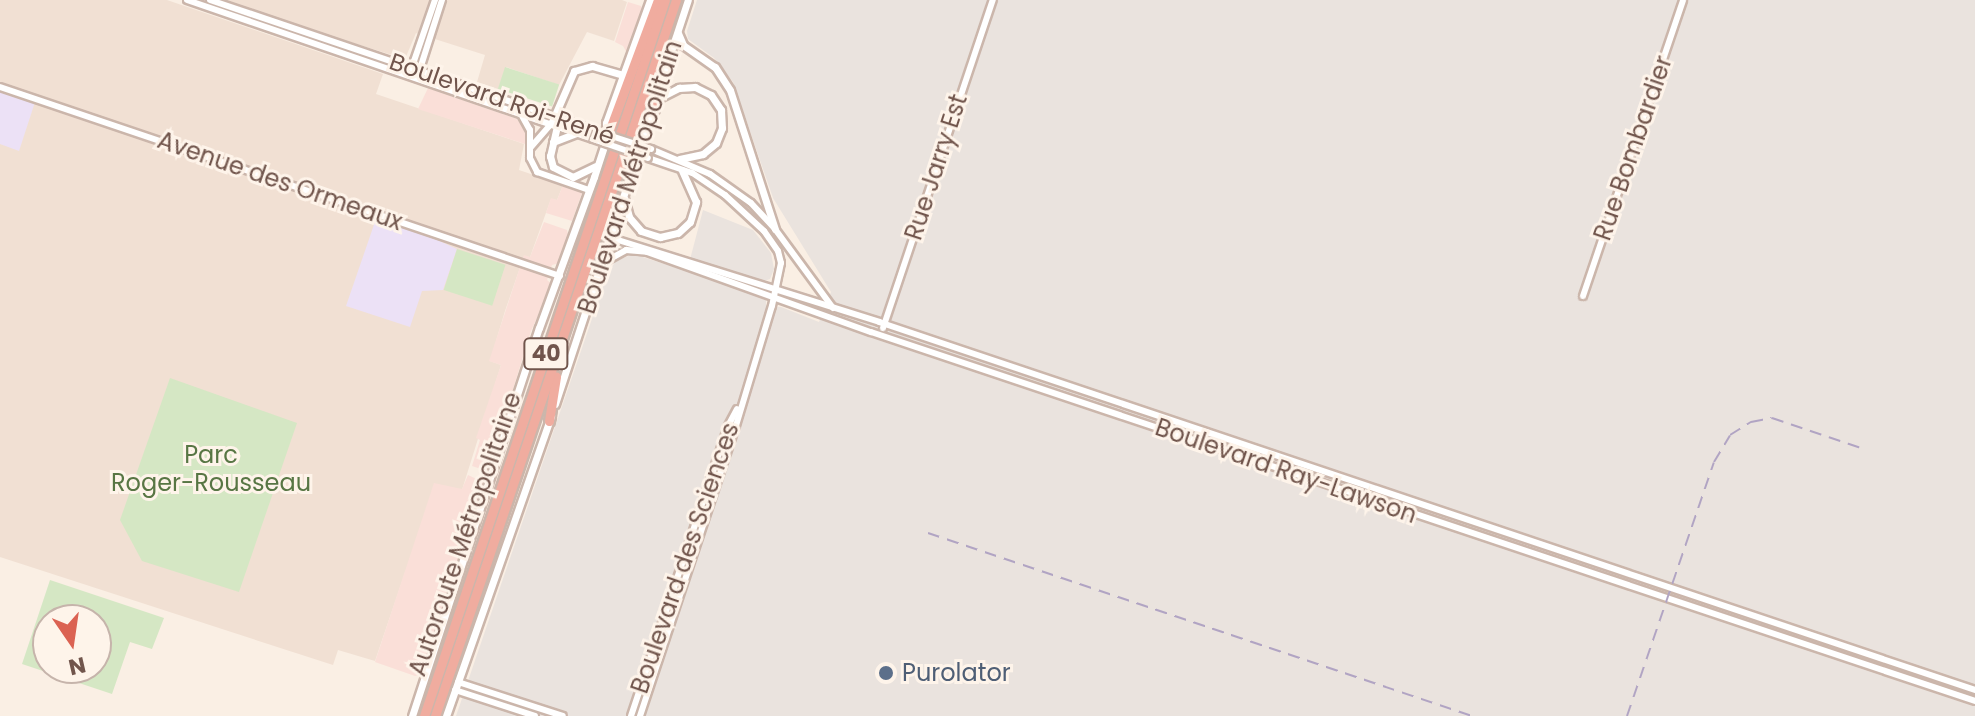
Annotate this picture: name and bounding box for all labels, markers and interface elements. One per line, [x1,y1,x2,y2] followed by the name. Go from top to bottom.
[572,37,688,317] street label: Boulevard Métropolitain
[386,47,618,151] street label: Boulevard Roi-René
[1588,52,1678,244] street label: Rue Bombardier
[899,90,973,244] street label: Rue Jarry Est
[154,126,406,236] street label: Avenue des Ormeaux
[522,336,570,372] road number: 40
[403,388,527,680] street label: Autoroute Métropolitaine
[1152,413,1420,529] street label: Boulevard Ray-Lawson
[625,419,745,697] street label: Boulevard des Sciences
[111,441,311,497] park label: Parc Roger-Rousseau
[32,604,112,684] north arrow
[66,649,89,683] text: N
[902,659,1011,687] place label: Purolator
[877,664,895,682] marker: Purolator

